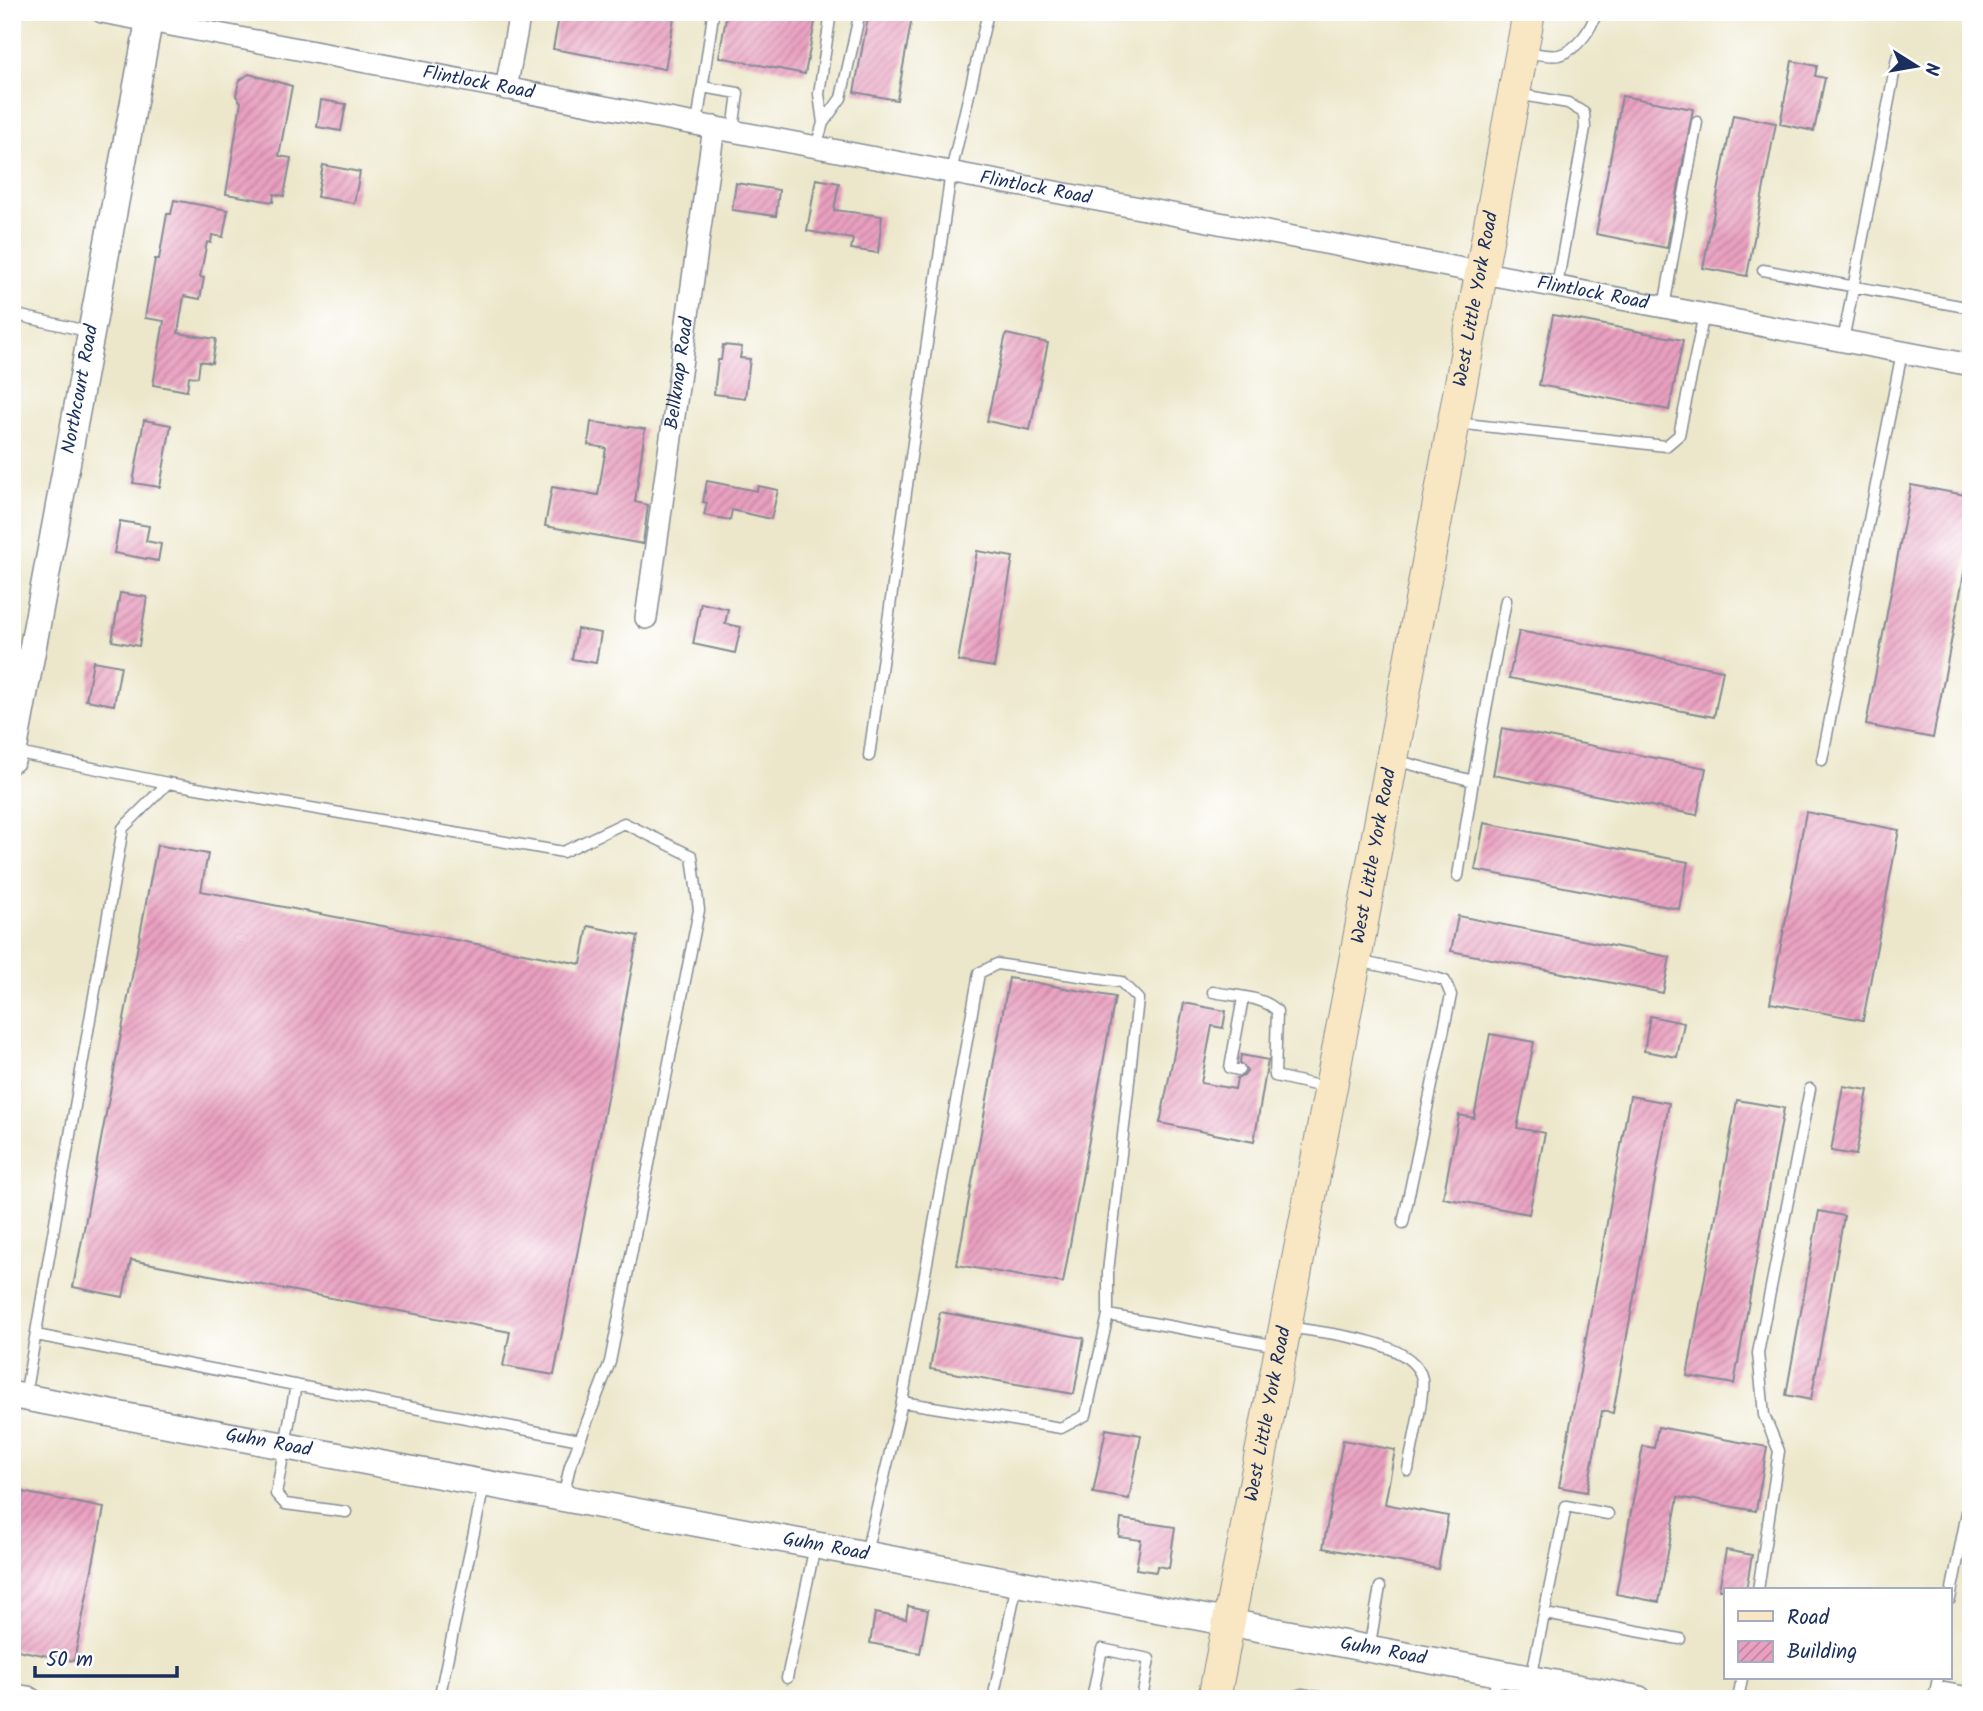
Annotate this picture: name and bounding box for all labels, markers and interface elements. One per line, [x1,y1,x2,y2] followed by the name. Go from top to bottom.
[1882,32,1952,102] north arrow
[420,58,537,108] street label: Flintlock Road
[1915,60,1947,78] text: N
[977,163,1094,214] street label: Flintlock Road
[1446,209,1507,389] street label: West Little York Road
[1534,268,1651,319] street label: Flintlock Road
[657,315,703,431] street label: Bellknap Road
[54,322,107,456] street label: Northcourt Road
[1343,766,1405,946] street label: West Little York Road
[1237,1324,1300,1504] street label: West Little York Road
[223,1420,314,1466] street label: Guhn Road
[780,1524,872,1570] street label: Guhn Road
[1724,1588,1952,1680] legend
[1787,1602,1830,1635] text: Road
[1338,1629,1429,1674] street label: Guhn Road
[35,1634,177,1678] scale bar
[1787,1636,1857,1669] text: Building
[46,1644,93,1677] text: 50 m

